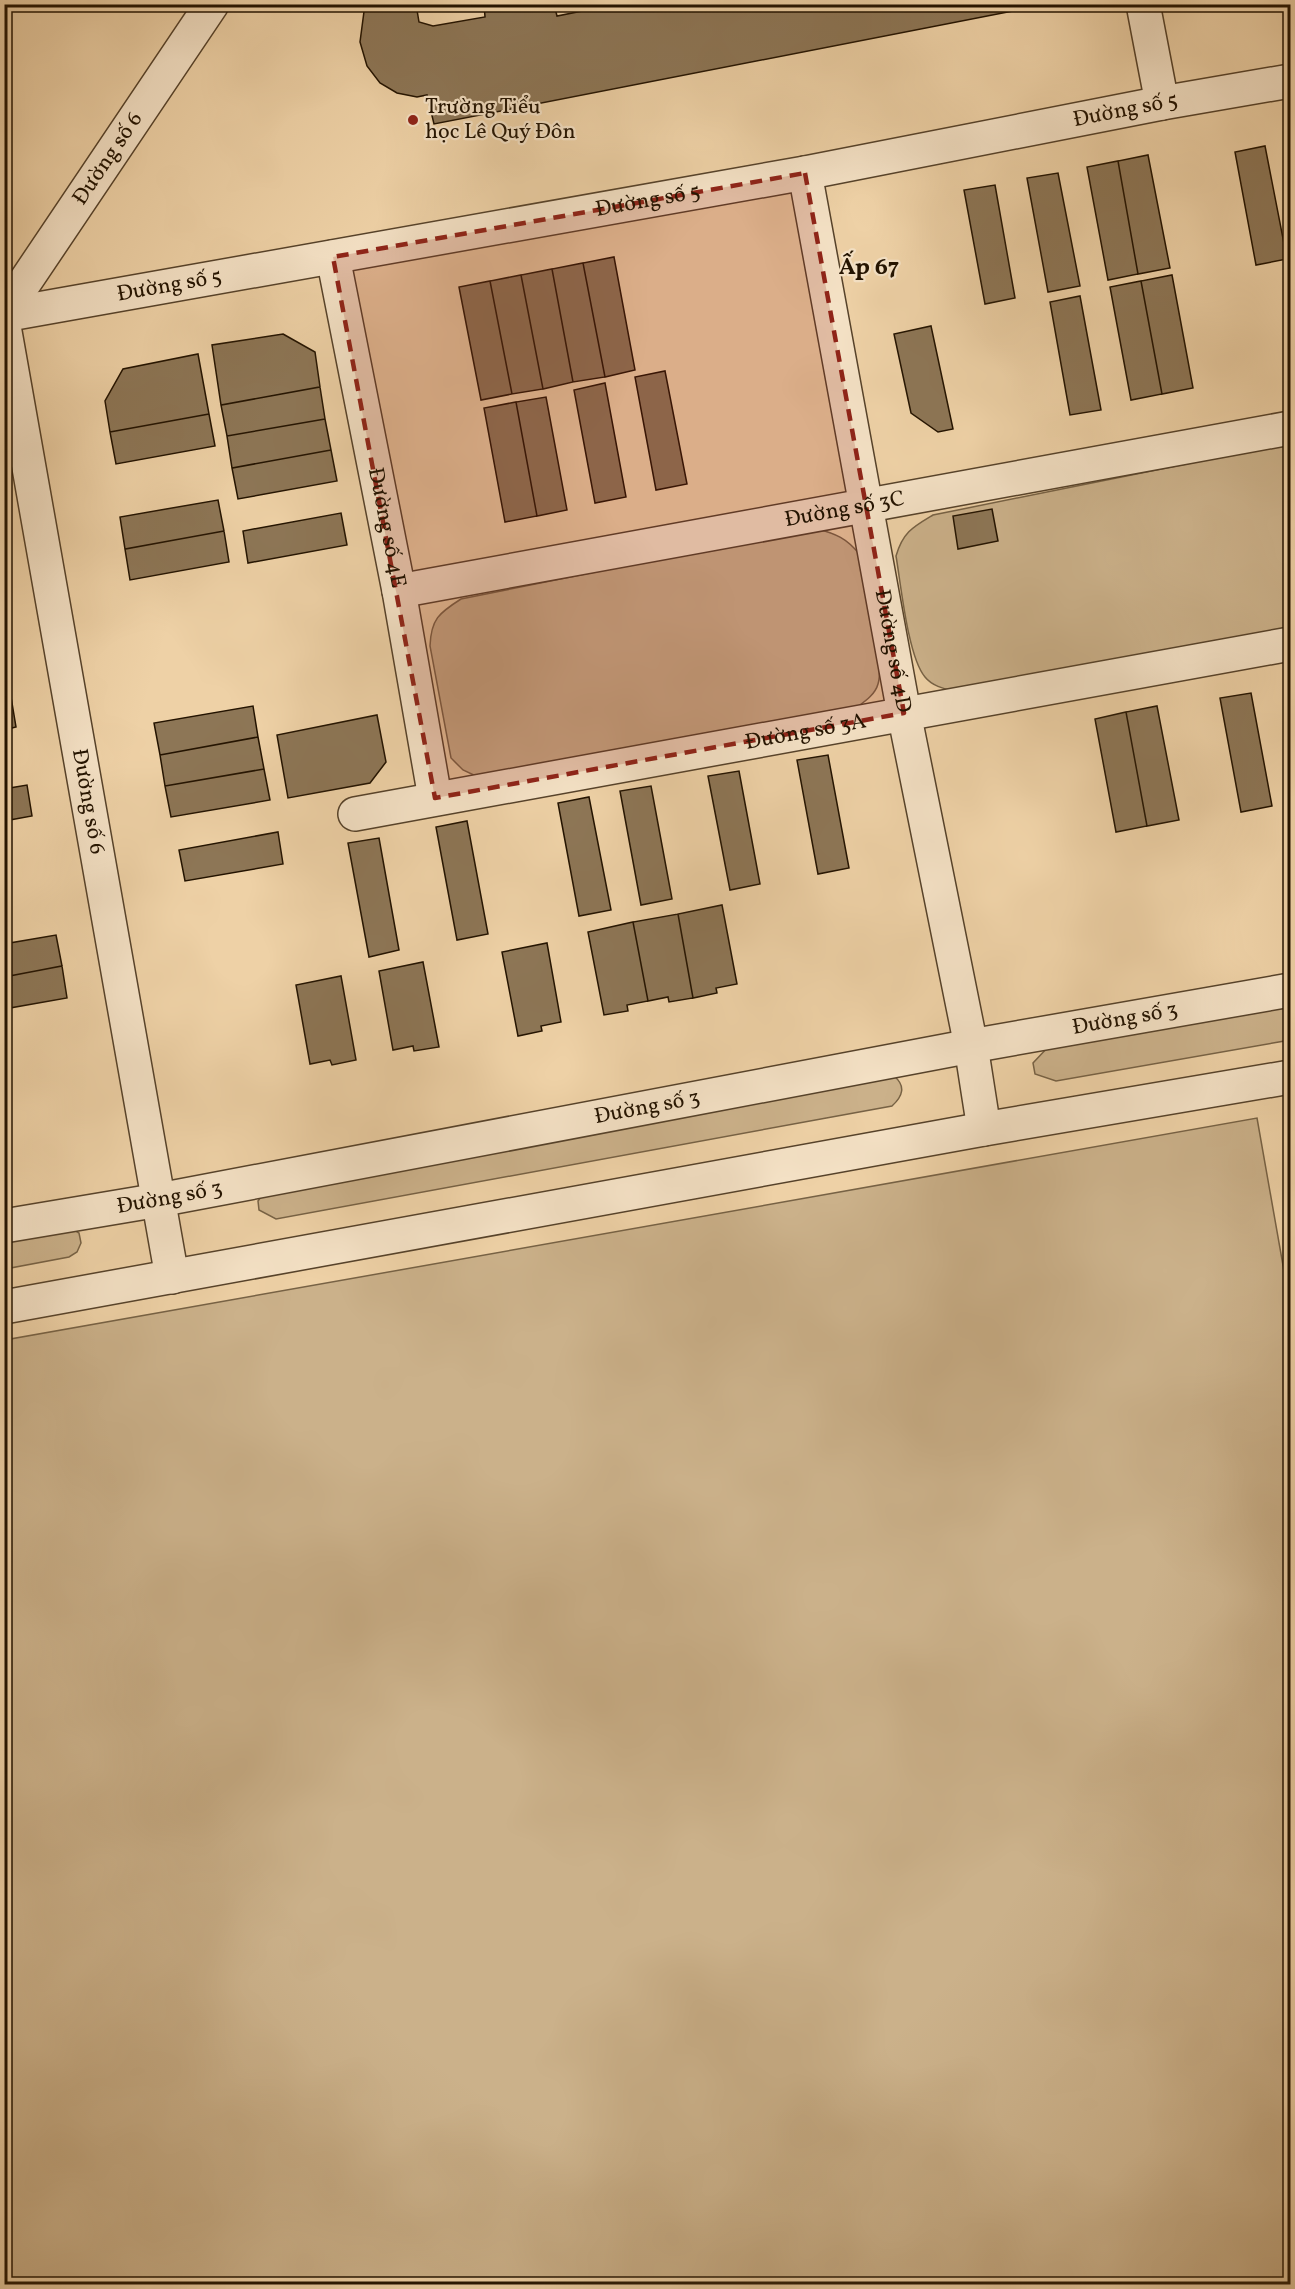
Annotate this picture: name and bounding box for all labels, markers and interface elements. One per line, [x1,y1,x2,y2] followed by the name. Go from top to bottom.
[1070,85,1180,136] street label: Đường số 5
[425,92,576,148] place label: Trường Tiểu học Lê Quý Đôn
[65,106,151,212] street label: Đường số 6
[406,113,420,127] marker: Trường Tiểu học Lê Quý Đôn
[593,176,703,225] street label: Đường số 5
[839,250,899,285] district label: Ấp 67
[114,261,224,310] street label: Đường số 5
[359,465,414,591] street label: Đường số 4E
[782,483,907,536] street label: Đường số 3C
[866,587,919,715] street label: Đường số 4D
[743,706,869,758] street label: Đường số 3A
[63,746,113,857] street label: Đường số 6
[1070,994,1180,1043] street label: Đường số 3
[592,1082,703,1133] street label: Đường số 3
[114,1173,225,1222] street label: Đường số 3

